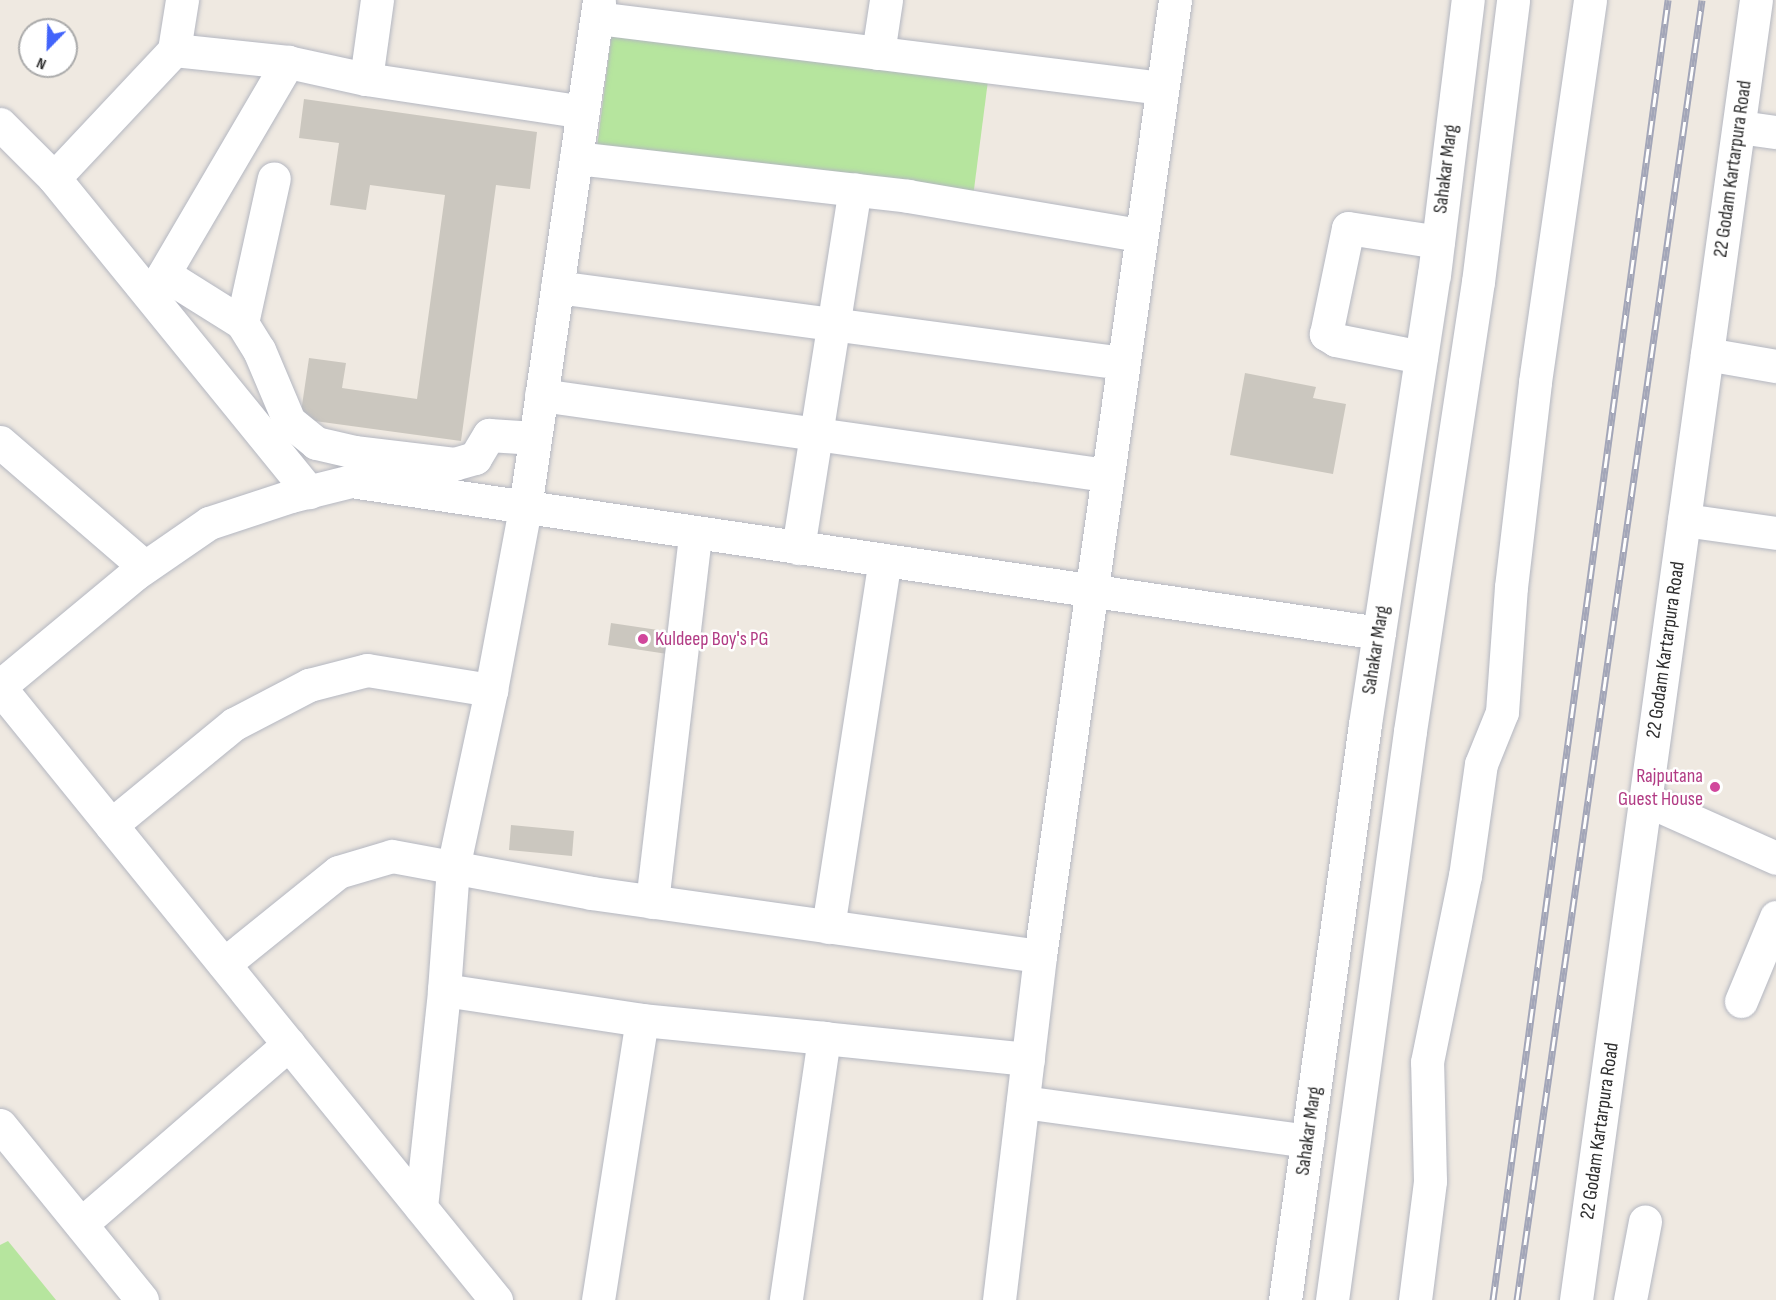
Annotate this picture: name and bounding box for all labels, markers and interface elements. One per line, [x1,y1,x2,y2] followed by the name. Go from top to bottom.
[18,18,78,78] north arrow
[34,53,49,74] text: N
[1709,79,1757,259] street label: 22 Godam Kartarpura Road
[1429,123,1463,215] street label: Sahakar Marg
[1642,560,1690,740] street label: 22 Godam Kartarpura Road
[1357,604,1395,696] street label: Sahakar Marg
[655,627,768,651] place label: Kuldeep Boy's PG
[636,632,650,646] marker: Kuldeep Boy's PG
[1618,764,1703,811] place label: Rajputana Guest House
[1708,780,1722,794] marker: Rajputana Guest House
[1576,1041,1624,1221] street label: 22 Godam Kartarpura Road
[1291,1085,1327,1177] street label: Sahakar Marg

